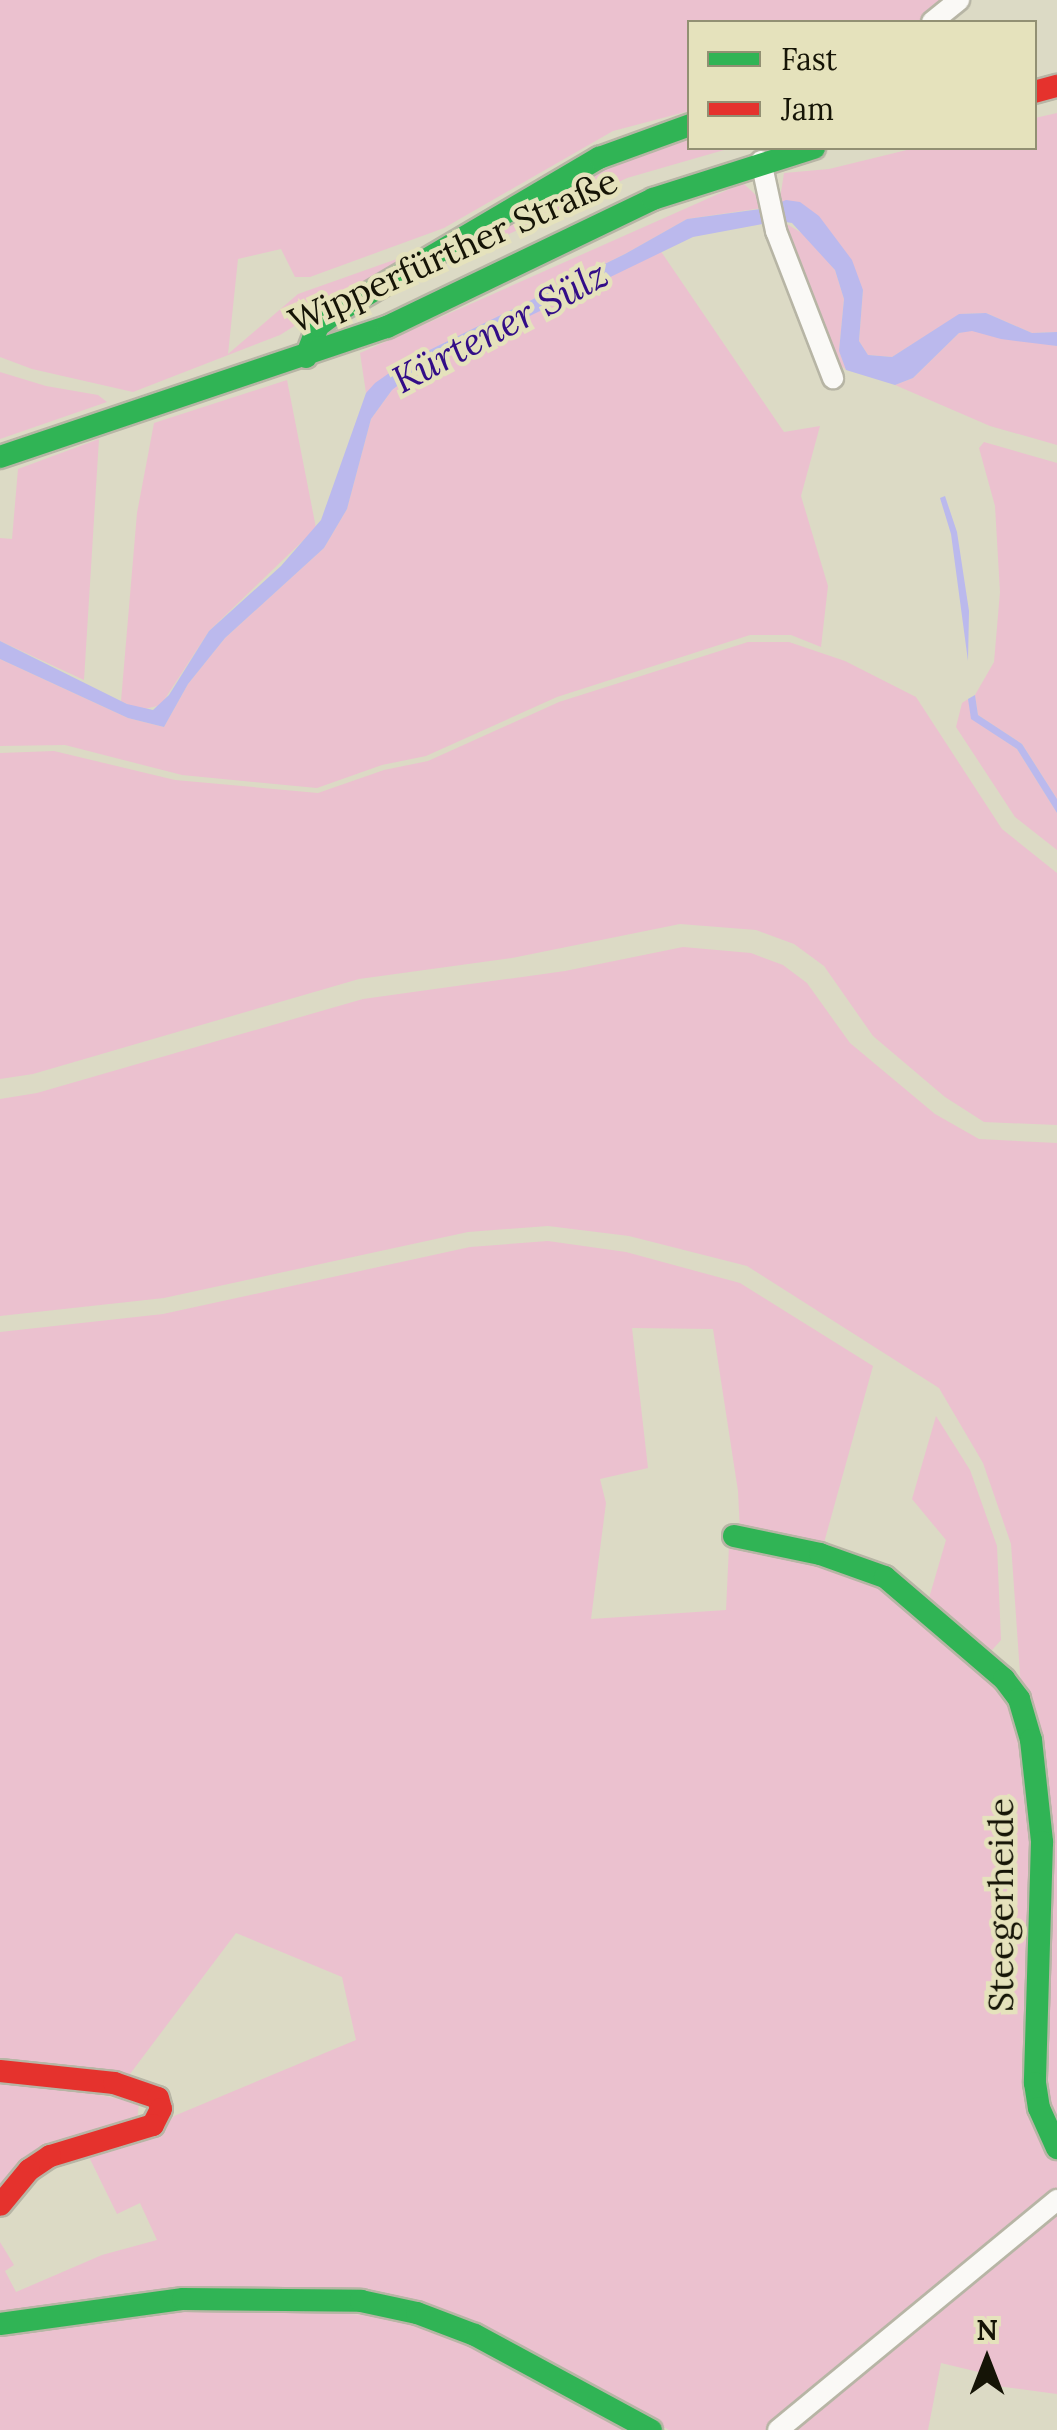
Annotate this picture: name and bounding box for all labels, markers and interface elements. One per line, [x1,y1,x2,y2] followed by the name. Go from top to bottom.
[687,20,1037,150] legend
[781,40,837,78] text: Fast
[781,90,834,128] text: Jam
[282,160,624,342] street label: Wipperfürther Straße
[385,251,615,403] water label: Kürtener Sülz
[980,1798,1022,2012] street label: Steegerheide
[937,2310,1037,2410] north arrow
[976,2312,998,2348] text: N

